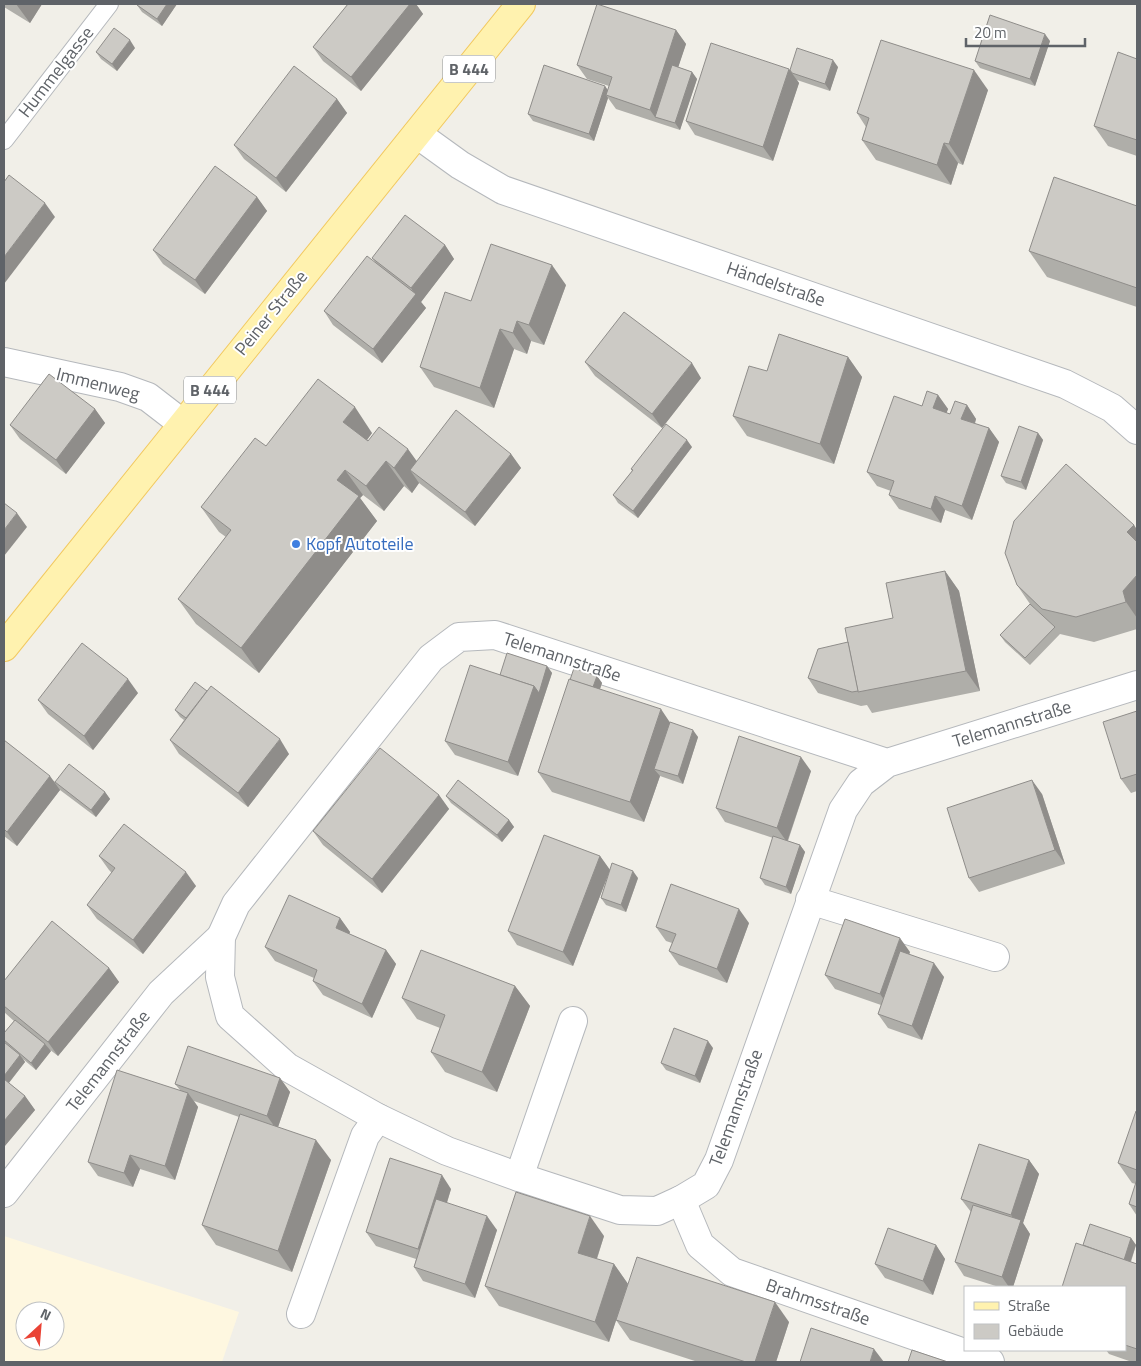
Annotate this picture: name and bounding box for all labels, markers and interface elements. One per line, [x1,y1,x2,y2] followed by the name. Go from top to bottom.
[966,15,1085,47] scale bar
[11,20,100,123] street label: Hummelgasse
[974,21,1007,44] text: 20 m
[443,56,495,82] road number: B 444
[723,254,829,313] street label: Händelstraße
[228,264,314,361] street label: Peiner Straße
[54,360,143,407] street label: Immenweg
[184,376,236,404] road number: B 444
[306,530,414,557] place label: Kopf Autoteile
[290,538,302,550] marker: Kopf Autoteile
[500,625,625,688] street label: Telemannstraße
[949,693,1075,754] street label: Telemannstraße
[59,1004,156,1117] street label: Telemannstraße
[702,1045,769,1170] street label: Telemannstraße
[762,1271,874,1332] street label: Brahmsstraße
[964,1286,1126,1351] legend
[1008,1294,1050,1317] text: Straße
[15,1301,65,1351] north arrow
[37,1302,55,1325] text: N
[1008,1319,1064,1342] text: Gebäude

